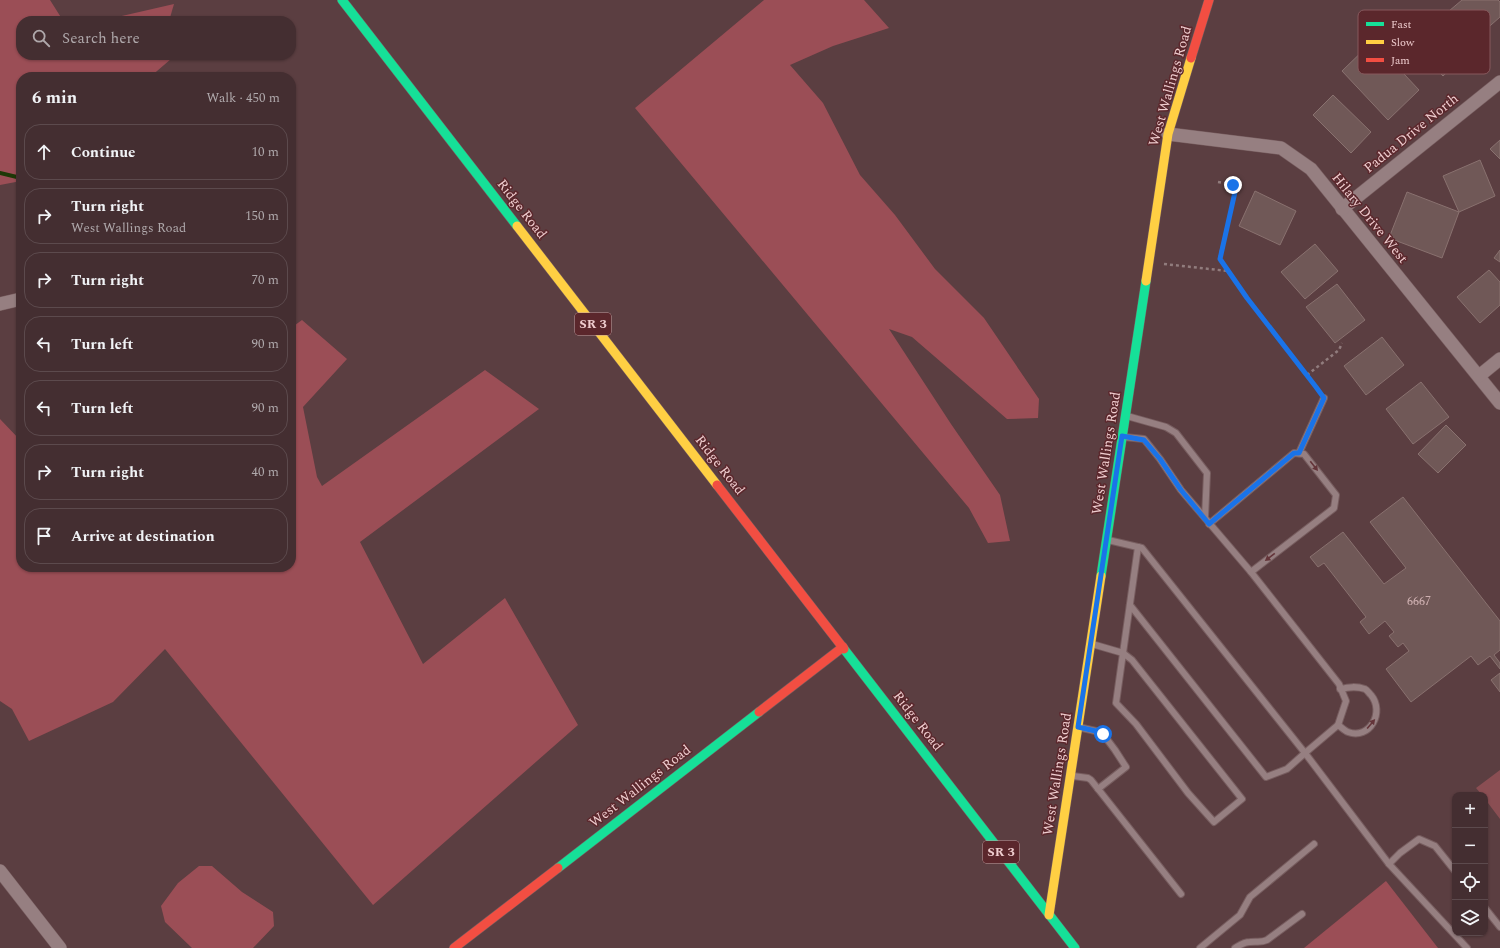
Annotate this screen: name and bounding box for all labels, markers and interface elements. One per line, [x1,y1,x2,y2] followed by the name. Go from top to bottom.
[1358,10,1490,74] legend
[16,16,296,60] search box
[1391,16,1412,33] text: Fast
[1143,23,1197,149] street label: West Wallings Road
[30,27,52,49] icon: search
[62,27,140,50] text: Search here
[1391,34,1415,51] text: Slow
[1391,52,1410,69] text: Jam
[32,85,77,111] text: 6 min
[206,88,280,108] text: Walk · 450 m
[1359,88,1463,178] street label: Padua Drive North
[33,141,55,163] icon: ahead
[71,141,136,164] text: Continue
[252,142,279,162] text: 10 m
[1327,168,1413,268] street label: Hilary Drive West
[492,175,552,243] street label: Ridge Road
[1224,176,1242,194] route end
[71,195,144,218] text: Turn right
[33,205,55,227] icon: right
[245,206,279,226] text: 150 m
[71,218,186,238] text: West Wallings Road
[33,269,55,291] icon: right
[71,269,144,292] text: Turn right
[252,270,279,290] text: 70 m
[575,313,611,335] road number: SR 3
[33,333,55,355] icon: left
[71,333,133,356] text: Turn left
[252,334,279,354] text: 90 m
[1086,390,1126,516] street label: West Wallings Road
[33,397,55,419] icon: left
[71,397,133,420] text: Turn left
[252,398,279,418] text: 90 m
[690,431,750,499] street label: Ridge Road
[33,461,55,483] icon: right
[71,461,144,484] text: Turn right
[1310,461,1318,472] one-way arrow
[252,462,279,482] text: 40 m
[33,525,55,547] icon: arrive
[71,525,215,548] text: Arrive at destination
[1265,552,1276,561] one-way arrow
[1407,592,1431,611] house number: 6667
[888,687,948,755] street label: Ridge Road
[1037,711,1077,837] street label: West Wallings Road
[1367,719,1375,729] one-way arrow
[1094,725,1112,743] route start
[585,739,696,832] street label: West Wallings Road
[1452,792,1488,936] map controls
[1452,792,1488,828] button: +
[1452,828,1488,864] button: −
[983,841,1019,863] road number: SR 3
[1452,864,1488,900] button: locate
[1452,900,1488,936] button: layers

